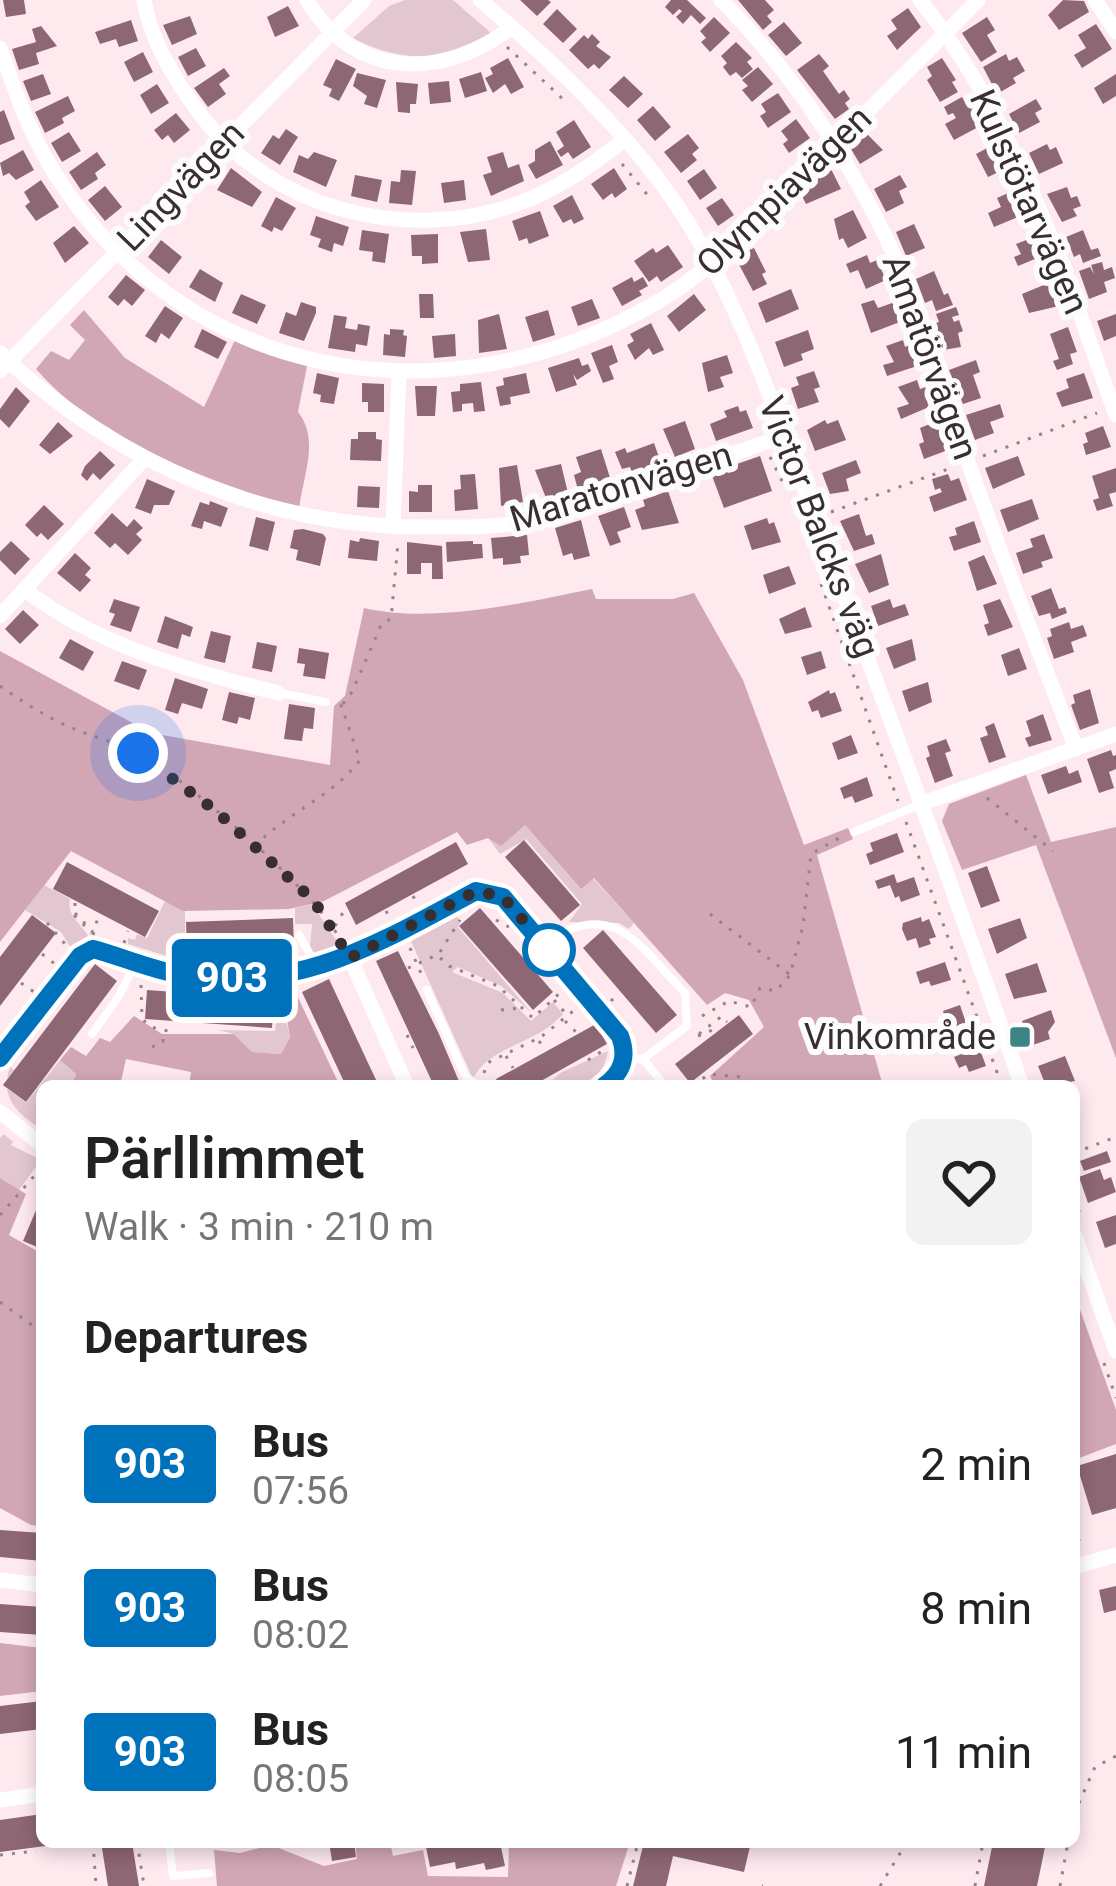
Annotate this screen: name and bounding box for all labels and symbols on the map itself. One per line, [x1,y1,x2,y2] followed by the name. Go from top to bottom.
[961,83,1097,321] street label: Kulstötarvägen
[688,97,880,285] street label: Olympiavägen
[109,112,253,260] street label: Lingvägen
[873,249,987,465] street label: Amatörvägen
[750,391,888,663] street label: Victor Balcks väg
[505,433,737,541] street label: Maratonvägen
[108,723,168,783] your location
[524,925,574,975] unlabelled marker
[163,939,301,1017] line badge: 903
[804,1016,996,1058] place label: Vinkområde
[1007,1024,1033,1050] marker: Vinkområde

